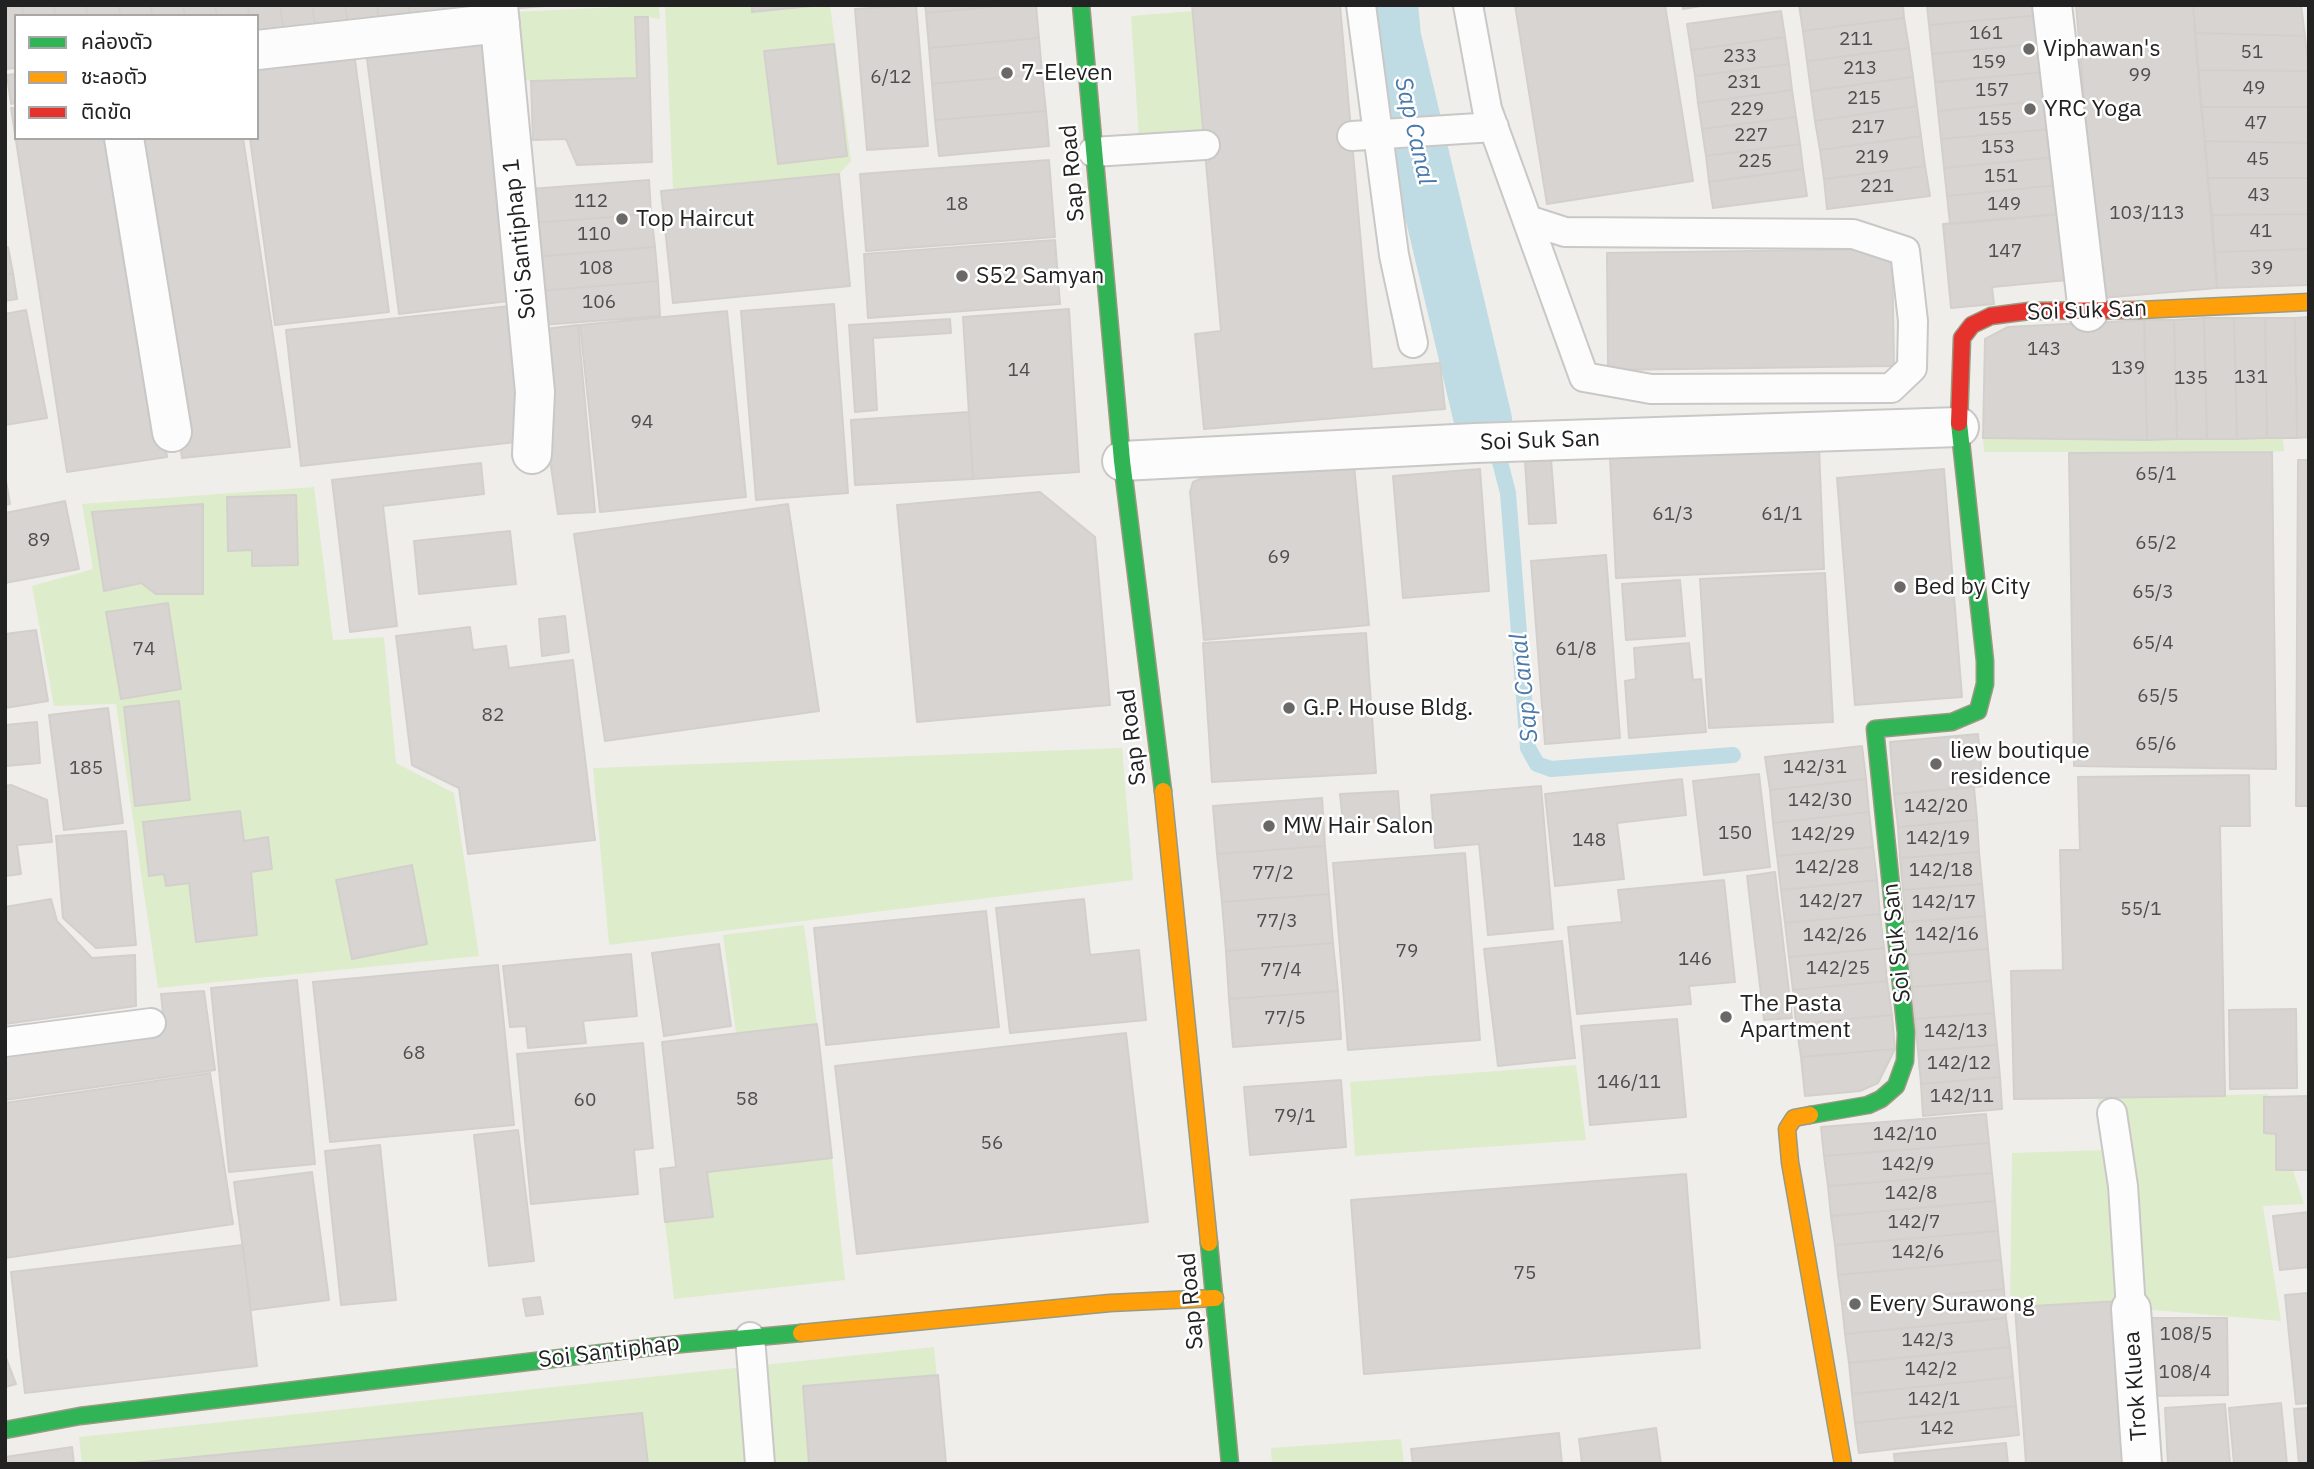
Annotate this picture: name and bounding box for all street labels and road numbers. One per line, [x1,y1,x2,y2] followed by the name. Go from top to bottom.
[1055,123,1091,223] street label: Sap Road
[498,157,542,321] street label: Soi Santiphap 1
[2027,295,2147,327] street label: Soi Suk San
[1480,425,1600,457] street label: Soi Suk San
[1113,687,1153,787] street label: Sap Road
[1877,882,1917,1004] street label: Soi Suk San
[1174,1251,1210,1351] street label: Sap Road
[537,1330,681,1374] street label: Soi Santiphap
[2118,1330,2154,1442] street label: Trok Kluea

